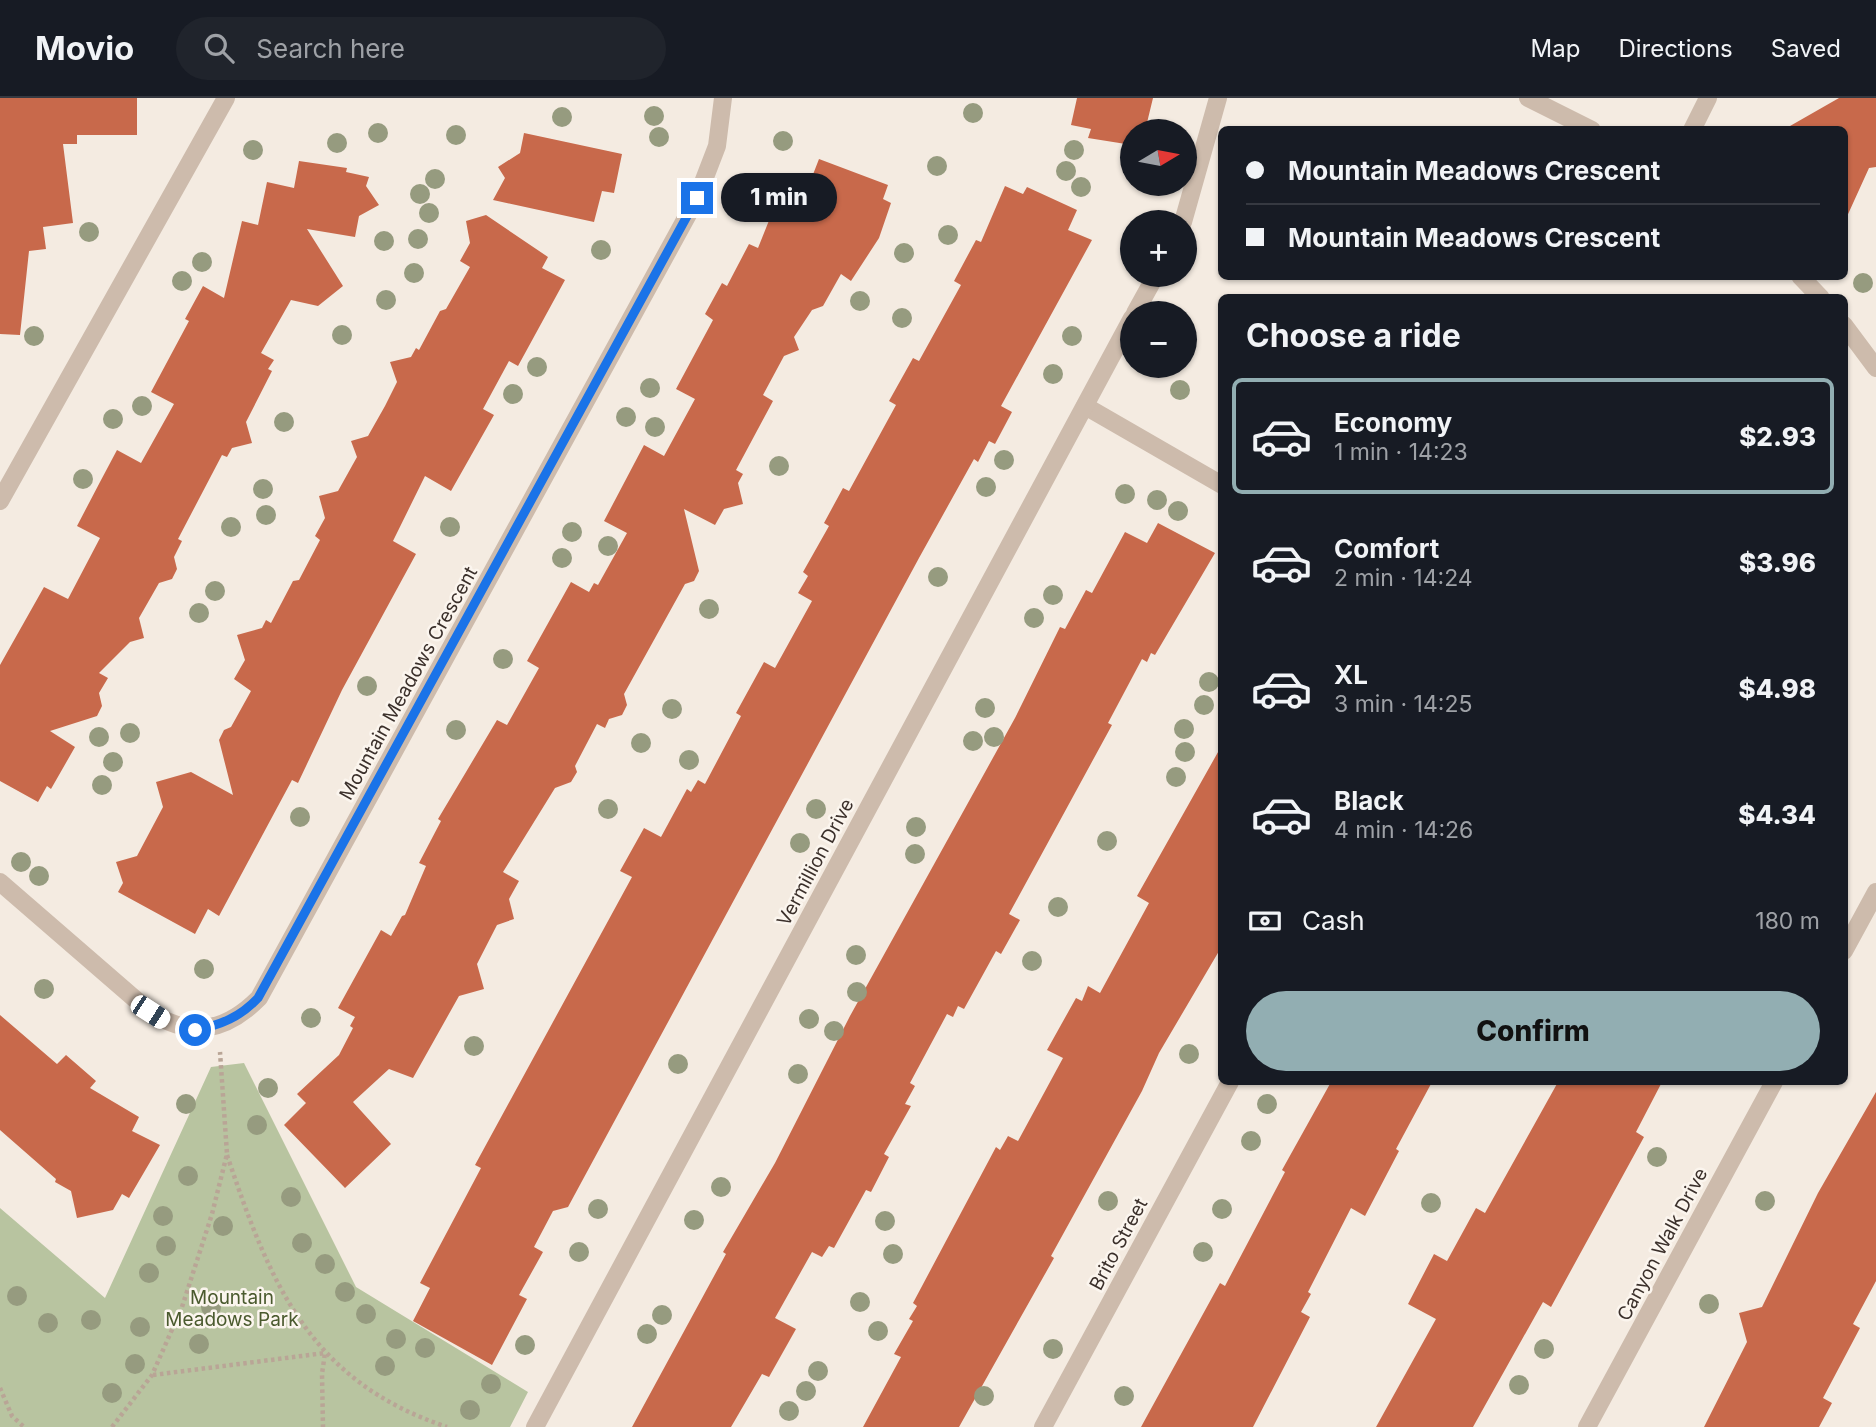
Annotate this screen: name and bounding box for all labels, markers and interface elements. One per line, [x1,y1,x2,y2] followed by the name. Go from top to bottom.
[176,17,666,80] search box
[35,28,134,68] text: Movio
[200,29,238,67] icon: search
[256,33,405,64] text: Search here
[1531,34,1580,63] text: Map
[1618,34,1733,63] text: Directions
[1771,34,1841,63] text: Saved
[1120,119,1197,196] north arrow
[1120,119,1197,378] map controls
[1288,155,1660,186] text: Mountain Meadows Crescent
[722,174,837,222] callout: 1 min
[681,182,713,214] route end
[750,183,808,211] text: 1 min
[1120,210,1197,287] button: +
[1288,222,1660,253] text: Mountain Meadows Crescent
[1120,301,1197,378] button: −
[1246,316,1461,355] text: Choose a ride
[1250,405,1313,468] icon: car
[1334,407,1452,438] text: Economy
[1739,421,1816,452] text: $2.93
[1334,438,1468,466] text: 1 min · 14:23
[1250,531,1313,594] icon: car
[1334,533,1439,564] text: Comfort
[1739,547,1816,578] text: $3.96
[335,563,482,804] street label: Mountain Meadows Crescent
[1334,564,1473,592] text: 2 min · 14:24
[1250,657,1313,720] icon: car
[1334,659,1368,690] text: XL
[1739,673,1816,704] text: $4.98
[1334,690,1472,718] text: 3 min · 14:25
[1250,783,1313,846] icon: car
[1334,785,1404,816] text: Black
[772,795,859,930] street label: Vermillion Drive
[1738,799,1816,830] text: $4.34
[1334,816,1473,844] text: 4 min · 14:26
[1246,902,1284,940] icon: cash
[1302,905,1365,936] text: Cash
[1755,907,1820,935] text: 180 m
[1246,991,1820,1071] button: Confirm
[127,992,174,1032] car
[179,1014,211,1046] route start
[1612,1164,1712,1325] street label: Canyon Walk Drive
[1085,1194,1152,1294] street label: Brito Street
[165,1286,299,1331] park label: Mountain Meadows Park

